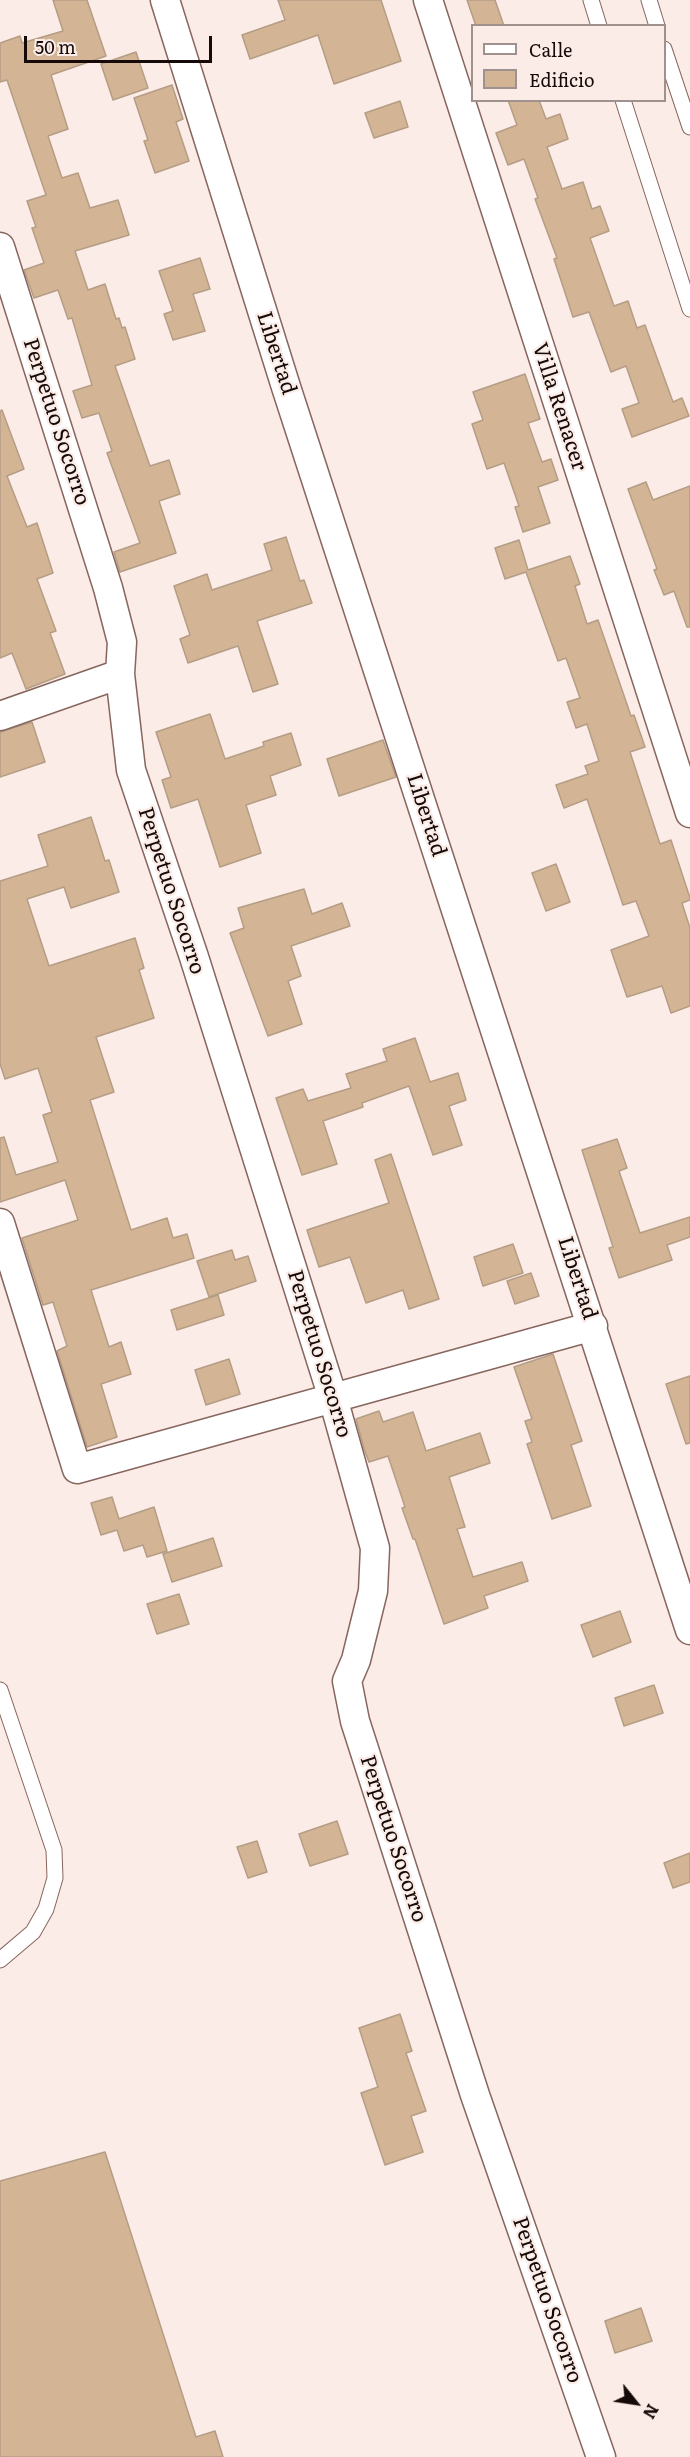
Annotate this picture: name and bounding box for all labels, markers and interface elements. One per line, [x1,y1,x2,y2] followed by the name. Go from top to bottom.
[27,24,214,62] scale bar
[471,24,666,102] legend
[35,33,76,60] text: 50 m
[529,36,572,63] text: Calle
[529,66,595,93] text: Edificio
[251,308,301,398] street label: Libertad
[17,335,95,509] street label: Perpetuo Socorro
[526,340,592,474] street label: Villa Renacer
[401,770,451,860] street label: Libertad
[132,804,210,978] street label: Perpetuo Socorro
[552,1233,602,1323] street label: Libertad
[281,1267,357,1441] street label: Perpetuo Socorro
[354,1752,432,1926] street label: Perpetuo Socorro
[507,2214,587,2386] street label: Perpetuo Socorro
[606,2373,666,2433] north arrow
[638,2400,665,2424] text: N

